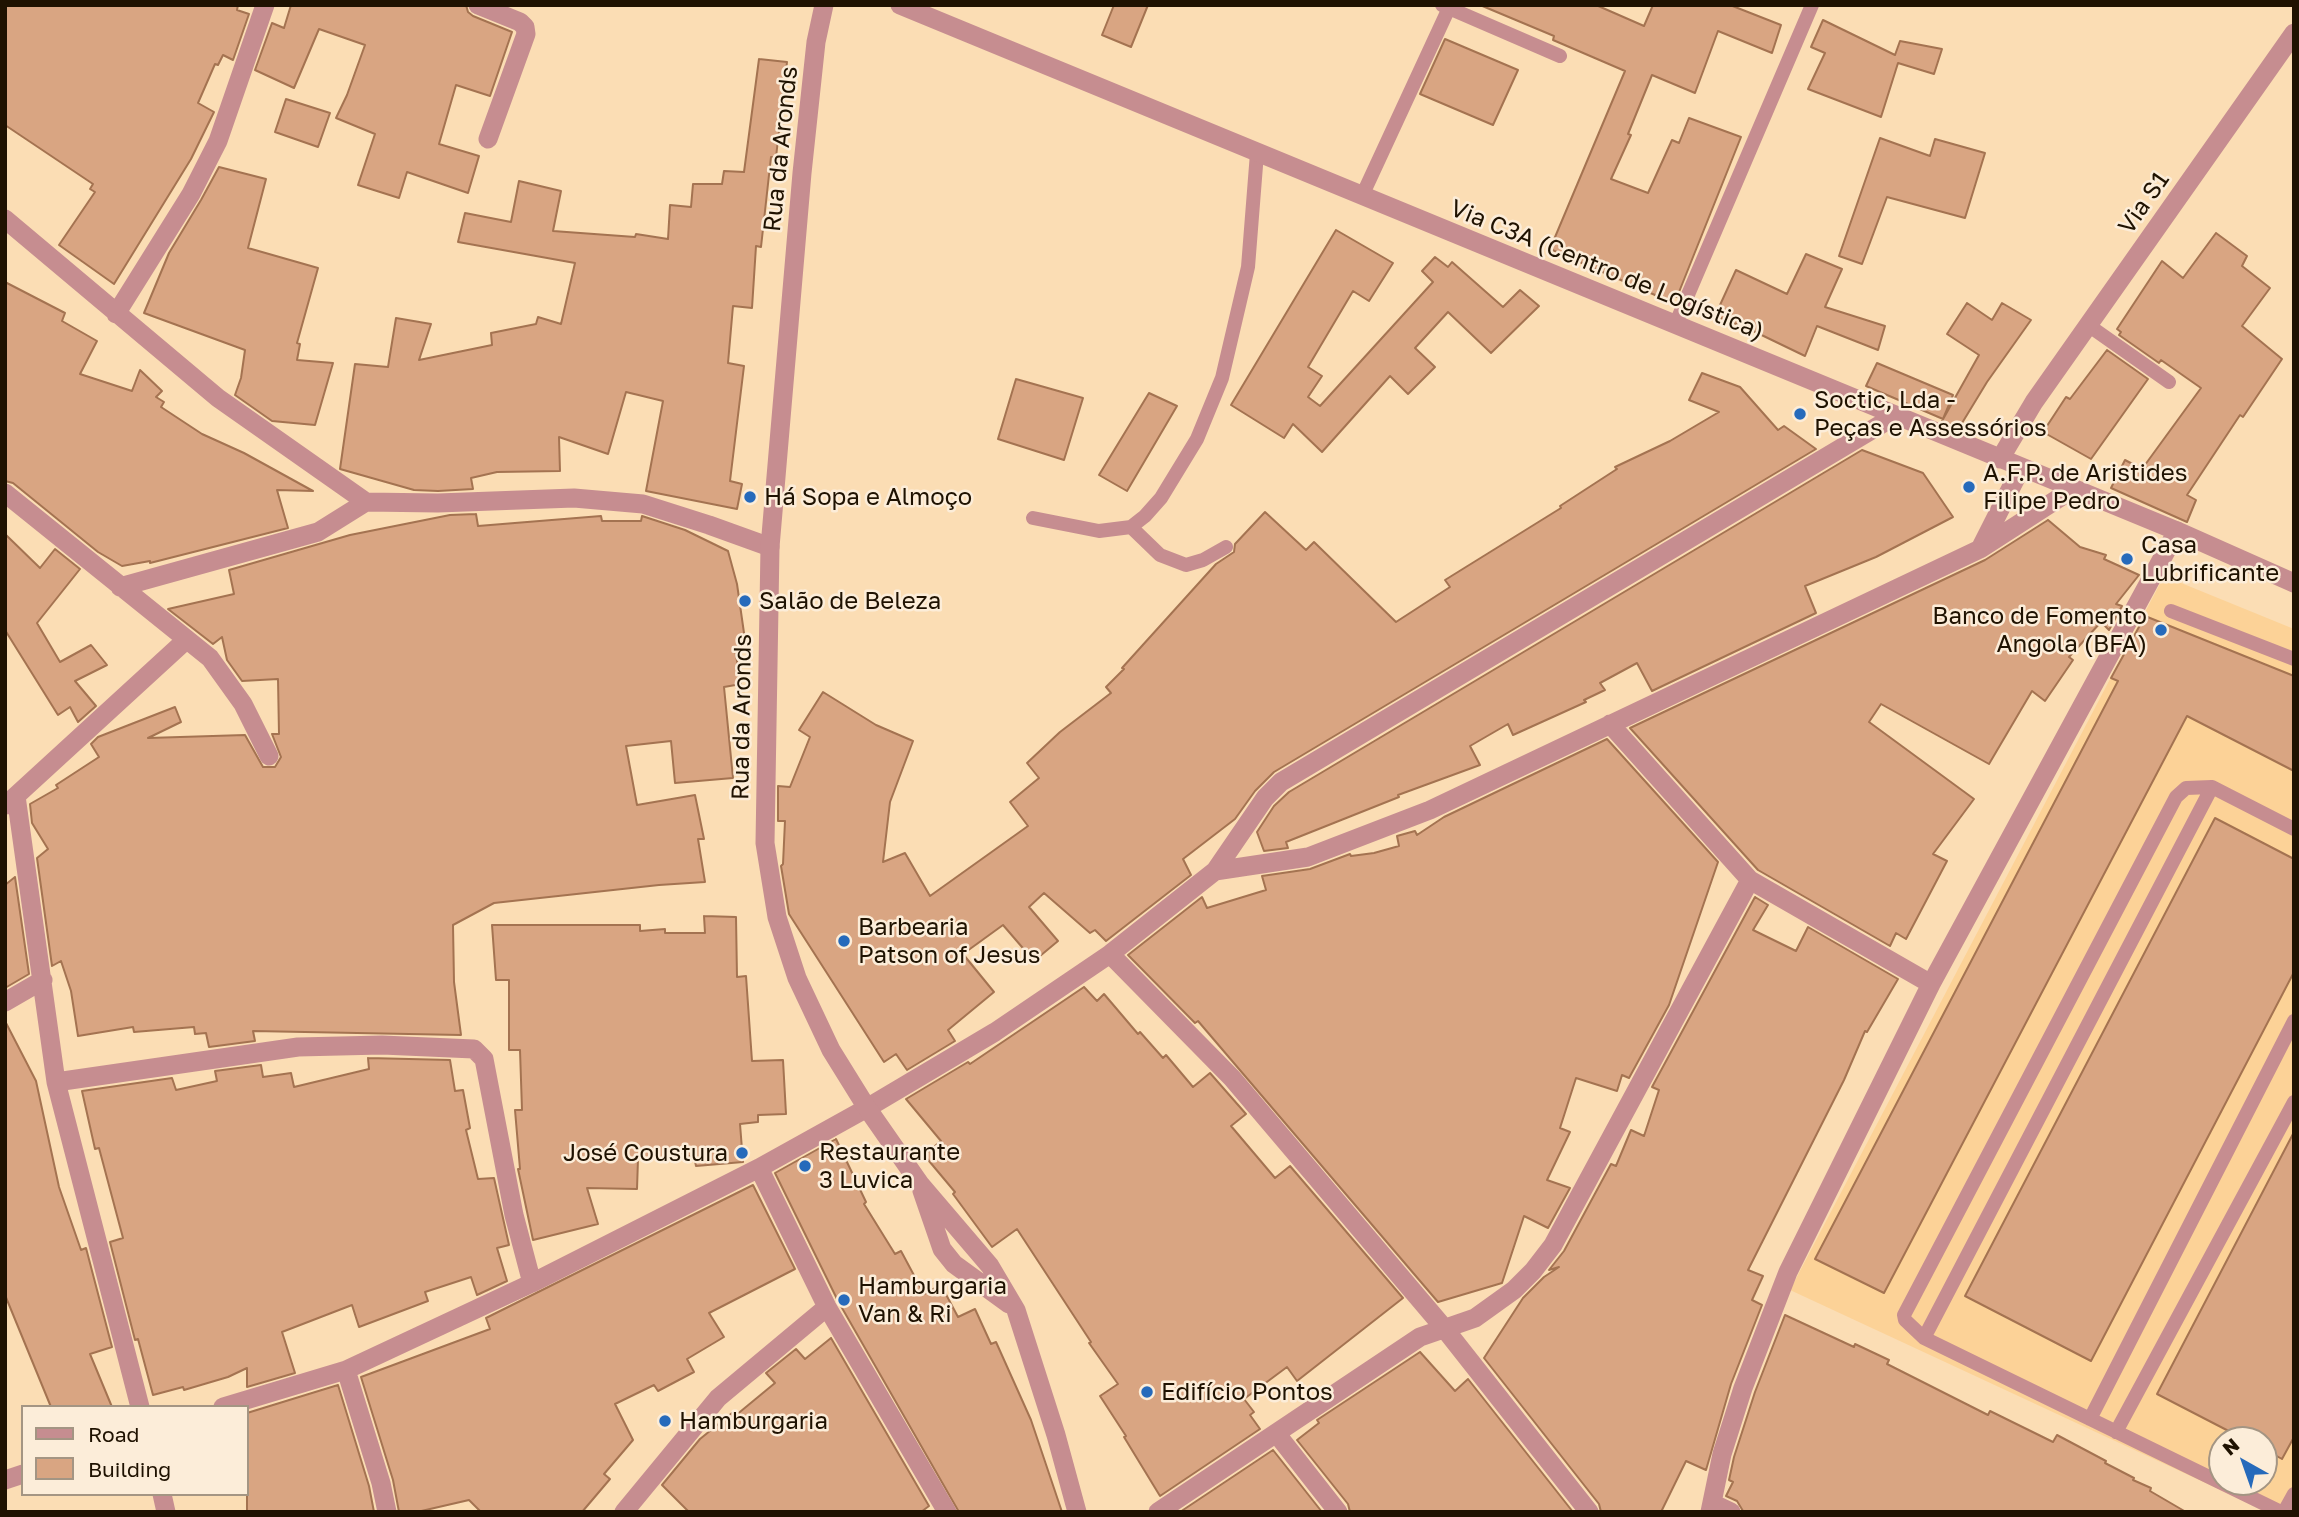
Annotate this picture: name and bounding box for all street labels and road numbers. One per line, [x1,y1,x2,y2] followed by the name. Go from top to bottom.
[758,65,804,233] street label: Rua da Aronds
[2112,166,2176,240] street label: Via S1
[1446,194,1768,346] street label: Via C3A (Centro de Logística)
[726,634,758,800] street label: Rua da Aronds

